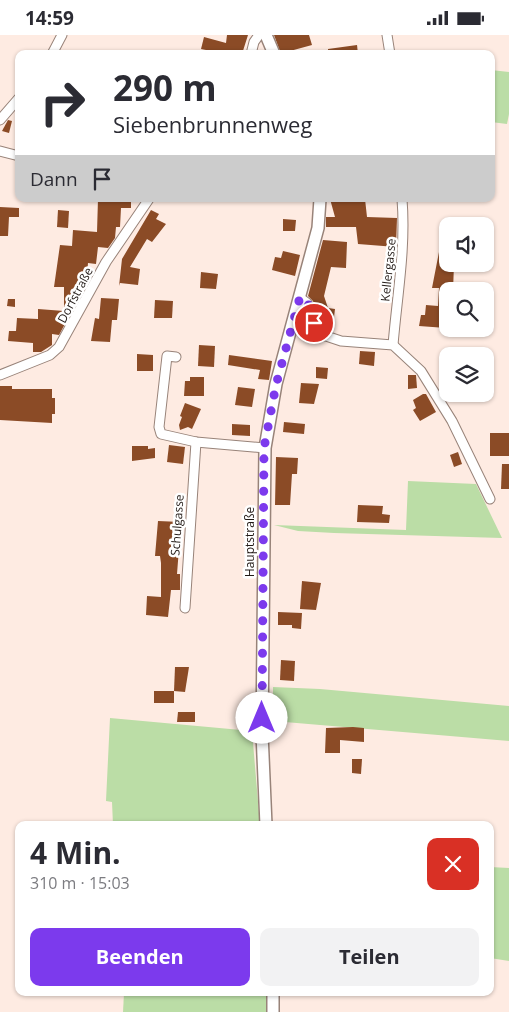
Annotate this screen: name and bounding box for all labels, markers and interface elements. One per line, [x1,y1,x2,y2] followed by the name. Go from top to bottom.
[25,5,74,31] text: 14:59
[113,64,217,111] text: 290 m
[30,70,95,135] icon: right
[113,109,312,139] text: Siebenbrunnenweg
[88,165,116,193] icon: arrive
[30,166,78,192] text: Dann
[439,217,494,402] map controls
[439,217,494,272] button: sound
[376,237,400,302] street label: Kellergasse
[53,264,97,326] street label: Dorfstraße
[439,282,494,337] button: search
[293,302,335,344] pin
[300,309,328,337] icon: arrive
[439,347,494,402] button: layers
[166,494,188,556] street label: Schulgasse
[241,507,258,577] street label: Hauptstraße
[235,691,287,743] position arrow
[30,832,121,873] text: 4 Min.
[427,838,479,890] button: close
[30,872,130,894] text: 310 m · 15:03
[30,928,250,986] button: Beenden
[260,928,479,986] button: Teilen

